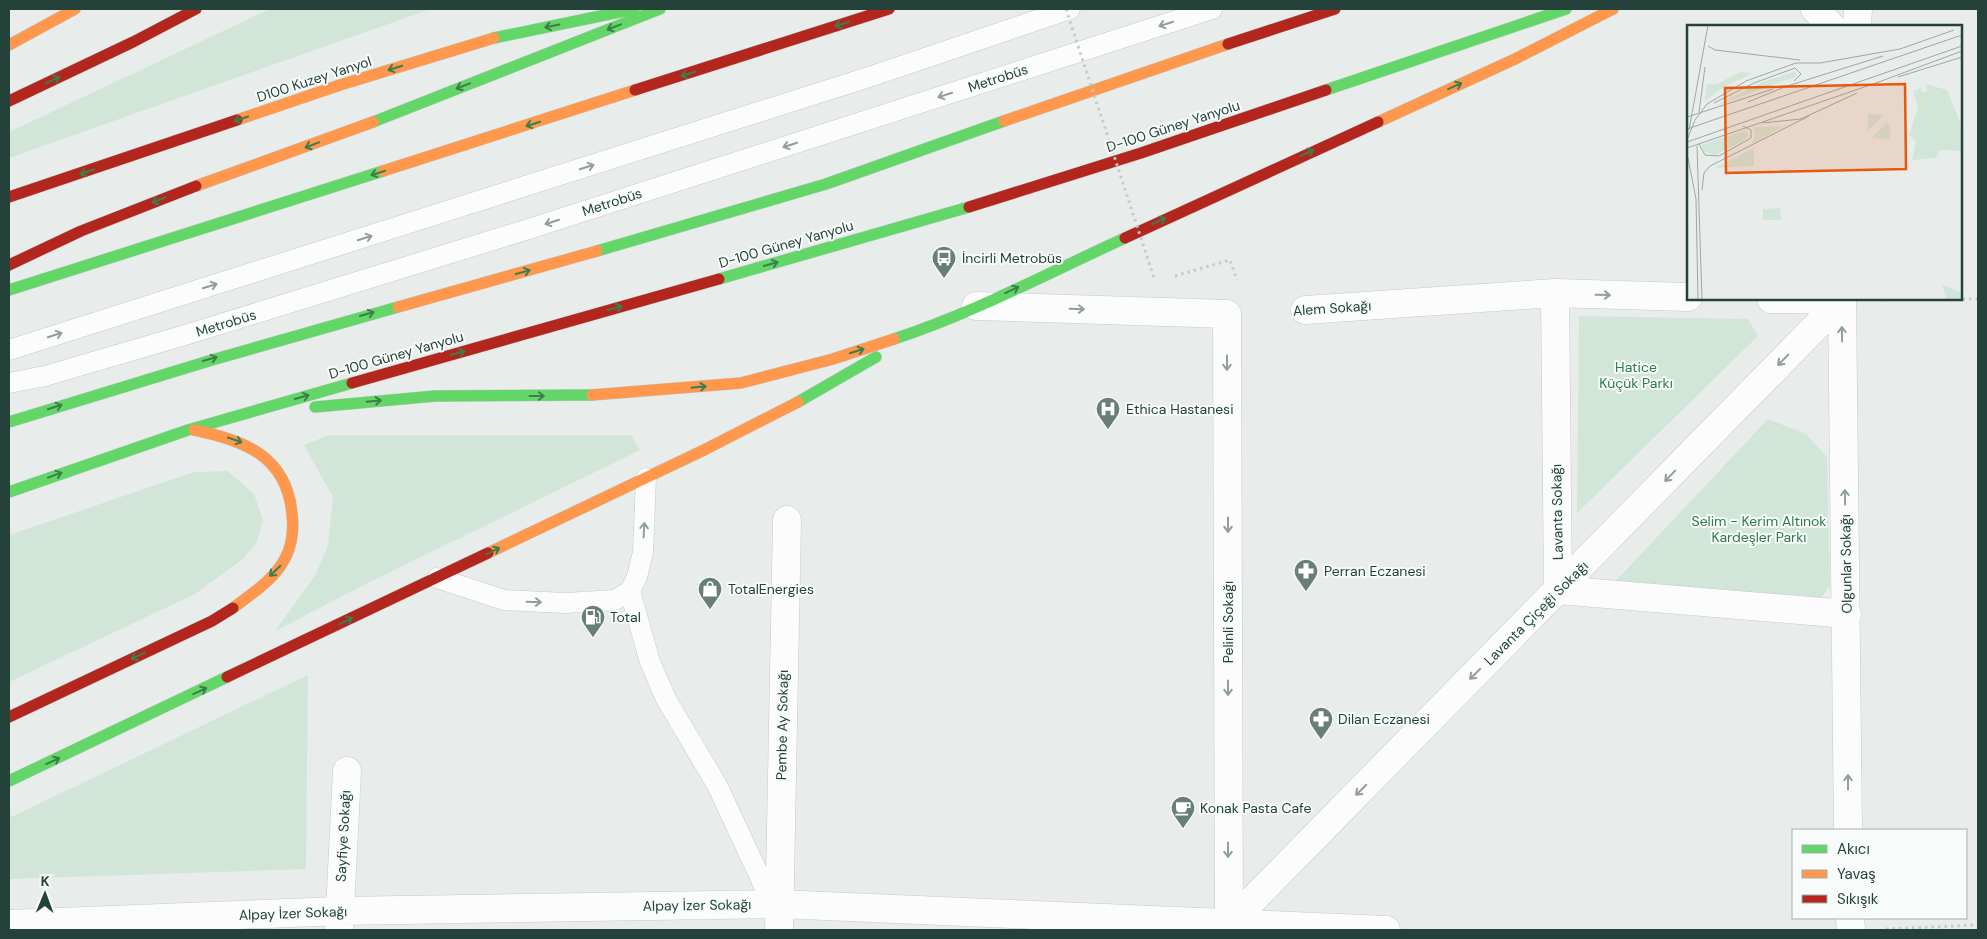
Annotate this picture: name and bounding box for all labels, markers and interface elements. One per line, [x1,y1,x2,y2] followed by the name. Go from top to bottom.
[1158,19,1174,29] one-way arrow
[835,20,851,29] one-way arrow
[544,21,560,31] one-way arrow
[607,22,622,32] one-way arrow
[1687,25,1962,300] inset map
[254,52,374,106] street label: D100 Kuzey Yanyol
[966,60,1030,96] street label: Metrobüs
[387,63,403,73] one-way arrow
[681,70,696,79] one-way arrow
[45,75,60,84] one-way arrow
[1447,81,1462,91] one-way arrow
[456,82,471,91] one-way arrow
[937,91,953,100] one-way arrow
[1104,96,1242,156] street label: D-100 Güney Yanyolu
[233,115,249,124] one-way arrow
[525,119,541,129] one-way arrow
[304,141,319,150] one-way arrow
[783,141,798,150] one-way arrow
[1299,148,1314,158] one-way arrow
[578,162,594,172] one-way arrow
[79,167,95,177] one-way arrow
[371,168,387,178] one-way arrow
[580,184,644,220] street label: Metrobüs
[152,196,167,205] one-way arrow
[717,216,855,272] street label: D-100 Güney Yanyolu
[1151,216,1166,226] one-way arrow
[545,218,560,227] one-way arrow
[357,233,373,242] one-way arrow
[931,245,957,279] bus stop icon: İncirli Metrobüs
[962,249,1062,267] place label: İncirli Metrobüs
[763,258,779,268] one-way arrow
[515,267,531,276] one-way arrow
[202,281,218,291] one-way arrow
[1004,284,1019,294] one-way arrow
[1595,290,1611,299] one-way arrow
[1292,296,1372,320] street label: Alem Sokağı
[606,303,622,312] one-way arrow
[194,305,258,341] street label: Metrobüs
[1068,305,1084,314] one-way arrow
[358,309,374,319] one-way arrow
[1838,326,1847,342] one-way arrow
[327,327,465,383] street label: D-100 Güney Yanyolu
[47,330,63,340] one-way arrow
[848,346,864,356] one-way arrow
[450,347,466,357] one-way arrow
[202,354,218,364] one-way arrow
[1222,354,1232,371] one-way arrow
[1777,354,1789,367] one-way arrow
[1599,358,1673,392] park label: Hatice Küçük Parkı
[690,382,706,392] one-way arrow
[528,391,544,401] one-way arrow
[294,392,310,401] one-way arrow
[366,396,382,406] one-way arrow
[1095,396,1121,430] hospital icon: Ethica Hastanesi
[1126,400,1234,418] place label: Ethica Hastanesi
[47,402,63,412] one-way arrow
[227,435,243,445] one-way arrow
[1547,464,1567,560] street label: Lavanta Sokağı
[46,470,62,479] one-way arrow
[1664,470,1676,482] one-way arrow
[1840,489,1850,505] one-way arrow
[1692,512,1826,546] park label: Selim - Kerim Altınok Kardeşler Parkı
[1836,514,1856,614] street label: Olgunlar Sokağı
[1223,517,1233,533] one-way arrow
[639,522,649,538] one-way arrow
[485,546,500,555] one-way arrow
[1480,557,1592,669] street label: Lavanta Çiçeği Sokağı
[1293,558,1319,592] pharmacy icon: Perran Eczanesi
[1324,562,1426,580] place label: Perran Eczanesi
[268,565,281,577] one-way arrow
[697,576,723,610] shop icon: TotalEnergies
[728,580,814,598] place label: TotalEnergies
[1219,581,1237,663] street label: Pelinli Sokağı
[526,597,542,606] one-way arrow
[580,604,606,638] fuel station icon: Total
[610,608,641,626] place label: Total
[338,616,353,625] one-way arrow
[131,652,146,661] one-way arrow
[1469,668,1481,681] one-way arrow
[772,670,792,780] street label: Pembe Ay Sokağı
[1223,680,1233,696] one-way arrow
[192,685,207,695] one-way arrow
[1308,706,1334,740] pharmacy icon: Dilan Eczanesi
[1338,710,1430,728] place label: Dilan Eczanesi
[45,755,60,765] one-way arrow
[1843,774,1853,790] one-way arrow
[1355,784,1367,796] one-way arrow
[332,790,354,882] street label: Sayfiye Sokağı
[1170,795,1196,829] cafe icon: Konak Pasta Cafe
[1200,799,1312,817] place label: Konak Pasta Cafe
[1792,829,1967,919] legend
[1837,839,1870,859] text: Akıcı
[1223,842,1233,858] one-way arrow
[1837,864,1876,884] text: Yavaş
[20,869,70,919] north arrow
[40,872,50,890] text: K
[1837,889,1879,909] text: Sıkışık
[643,895,751,915] street label: Alpay İzer Sokağı
[238,902,348,924] street label: Alpay İzer Sokağı

